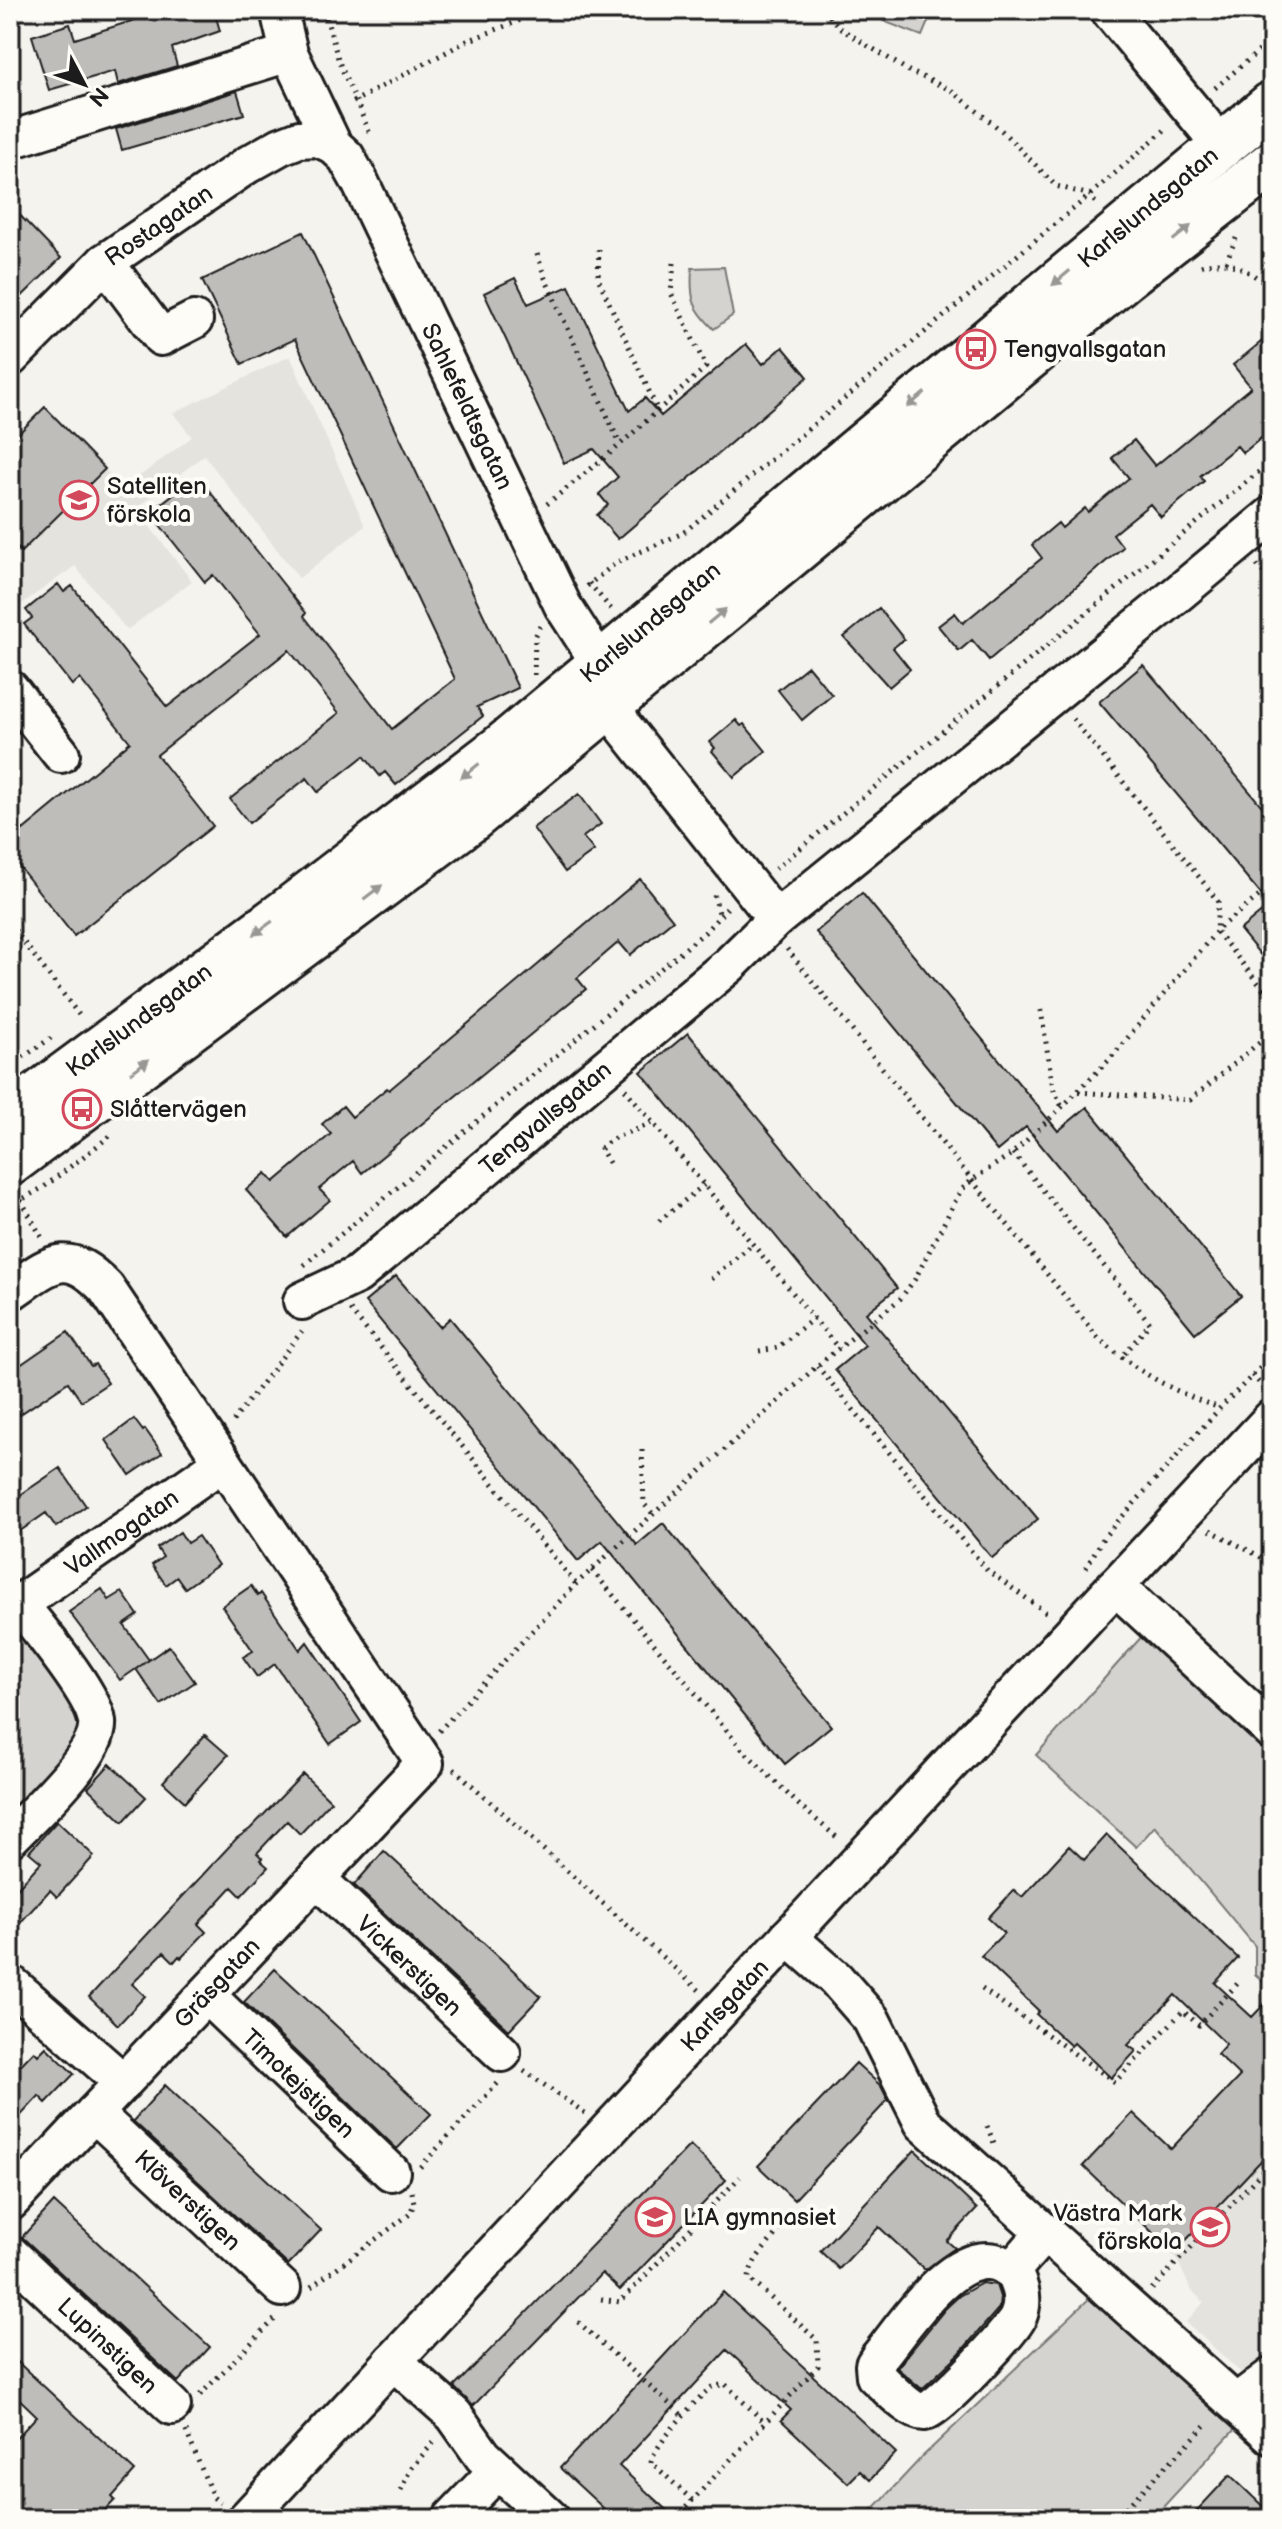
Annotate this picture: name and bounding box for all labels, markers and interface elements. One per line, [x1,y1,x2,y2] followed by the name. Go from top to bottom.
[44,44,124,124] north arrow
[82,81,114,111] text: N
[1072,141,1224,275] street label: Karlslundsgatan
[99,179,218,273] street label: Rostagatan
[1172,225,1192,242] one-way arrow
[1051,269,1071,286] one-way arrow
[415,319,519,494] street label: Sahlefeldtsgatan
[955,328,997,370] bus stop icon: Tengvallsgatan
[1004,335,1166,364] place label: Tengvallsgatan
[907,391,927,408] one-way arrow
[107,472,207,529] place label: Satelliten förskola
[58,479,100,521] school or university icon: Satelliten förskola
[575,556,727,690] street label: Karlslundsgatan
[706,608,726,625] one-way arrow
[460,763,480,779] one-way arrow
[363,885,383,901] one-way arrow
[252,920,274,936] one-way arrow
[60,957,218,1084] street label: Karlslundsgatan
[474,1055,617,1182] street label: Tengvallsgatan
[129,1058,151,1074] one-way arrow
[61,1088,103,1130] bus stop icon: Slåttervägen
[110,1095,247,1124] place label: Slåttervägen
[59,1483,184,1582] street label: Vallmogatan
[350,1910,468,2023] street label: Vickerstigen
[168,1932,266,2035] street label: Gräsgatan
[675,1953,775,2058] street label: Karlsgatan
[236,2023,361,2145] street label: Timotejstigen
[128,2144,247,2257] street label: Klöverstigen
[634,2196,676,2238] school or university icon: LIA gymnasiet
[1053,2199,1182,2256] place label: Västra Mark förskola
[683,2203,837,2232] place label: LIA gymnasiet
[1189,2206,1231,2248] school or university icon: Västra Mark förskola
[51,2292,164,2400] street label: Lupinstigen

